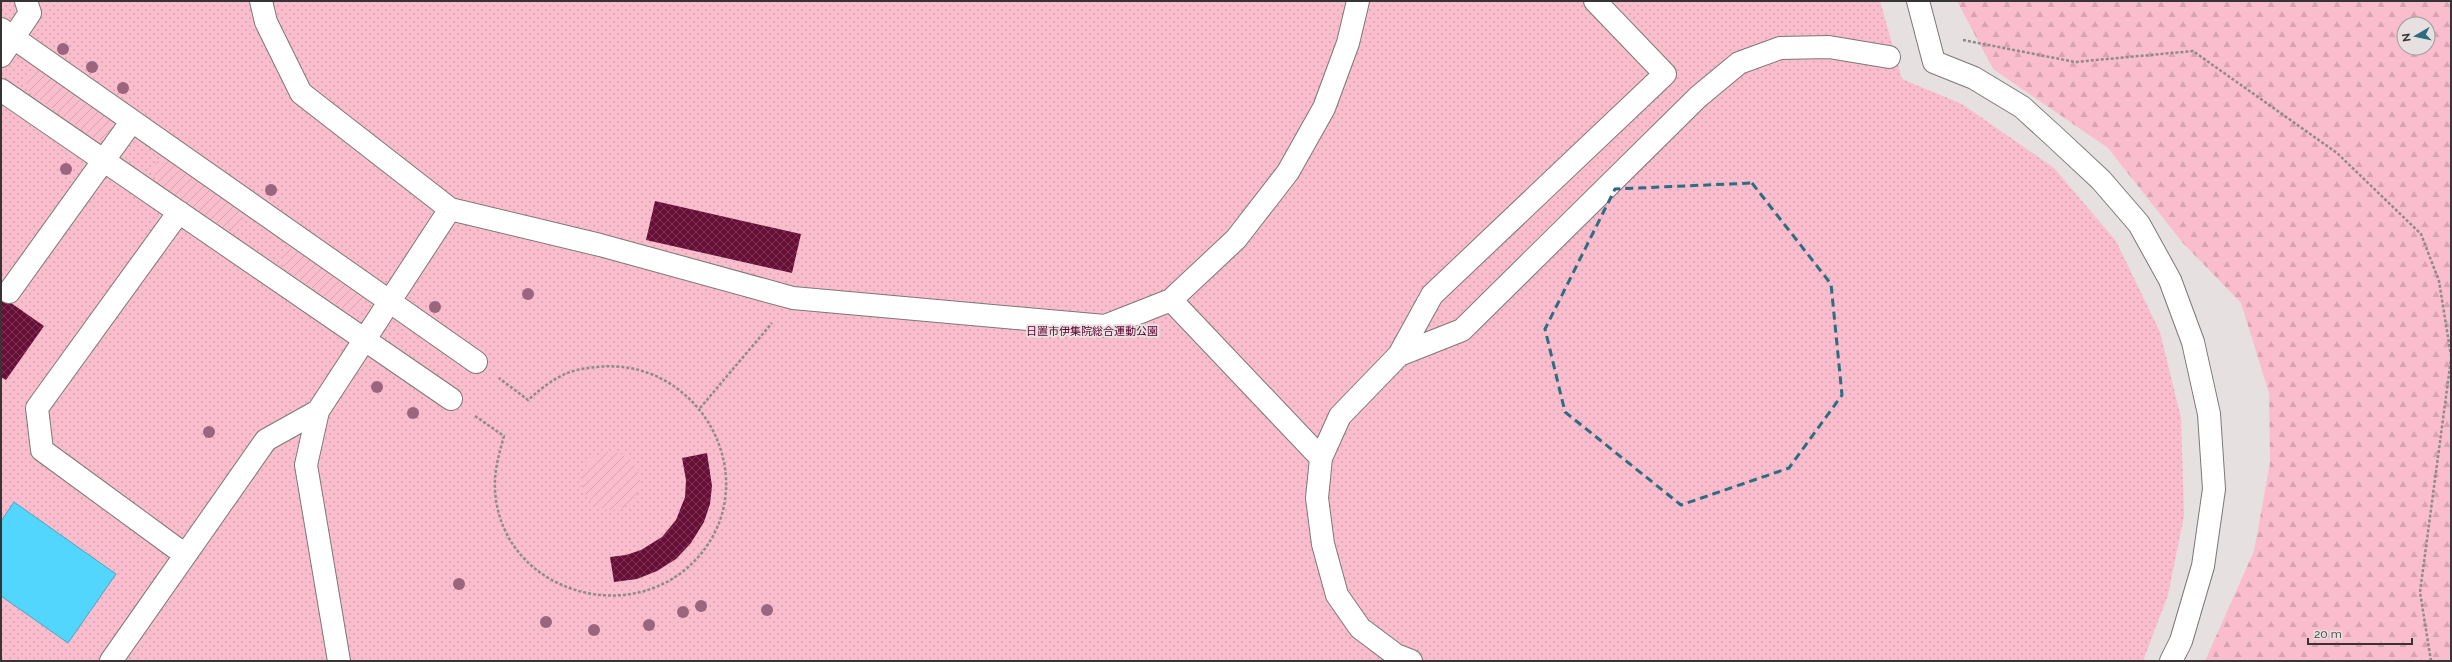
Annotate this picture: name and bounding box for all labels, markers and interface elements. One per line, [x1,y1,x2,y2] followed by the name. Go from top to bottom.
[2396,16,2436,56] north arrow
[2400,32,2414,43] text: N
[1026,325,1158,338] park label: 日置市伊集院総合運動公園
[2308,620,2412,646] scale bar
[2314,627,2342,641] text: 20 m

